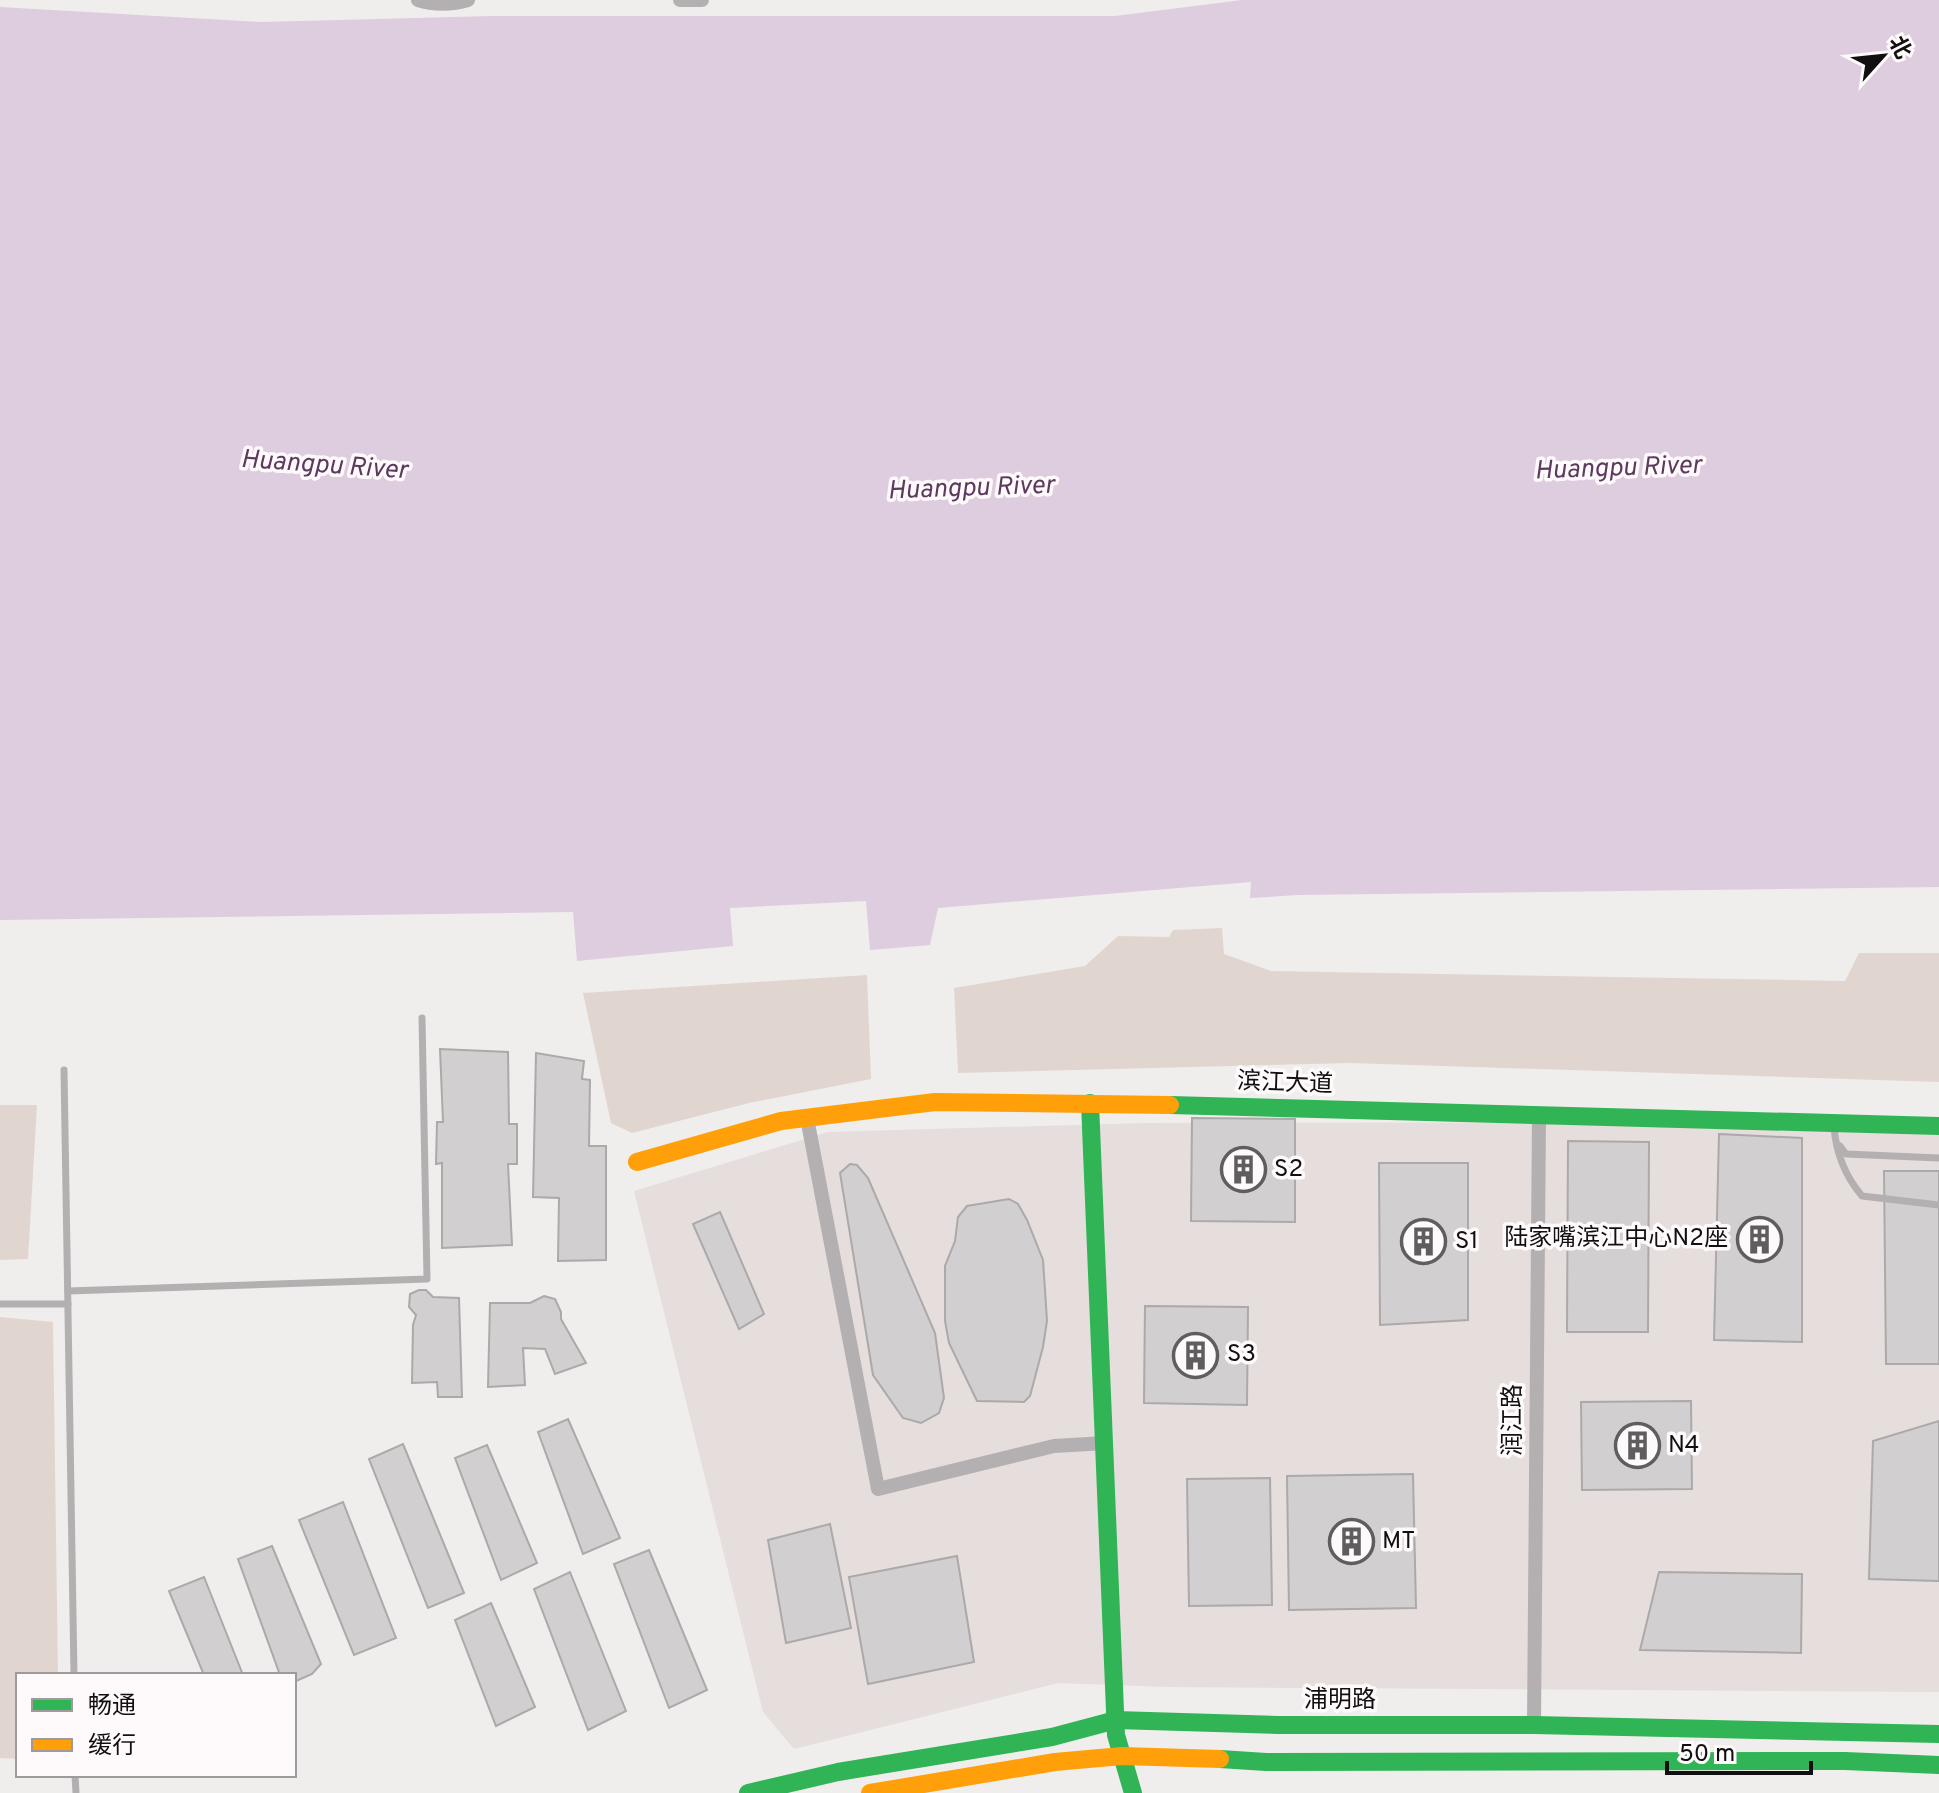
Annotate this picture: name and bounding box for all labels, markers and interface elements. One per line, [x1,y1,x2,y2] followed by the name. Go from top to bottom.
[1843,16,1923,96] north arrow
[1882,32,1916,64] text: 北
[240,444,410,488] water label: Huangpu River
[1534,450,1704,488] water label: Huangpu River
[887,470,1057,508] water label: Huangpu River
[1237,1067,1333,1101] street label: 滨江大道
[1219,1146,1267,1194] building icon: S2
[1274,1155,1303,1185] place label: S2
[1735,1215,1783,1263] building icon: 陆家嘴滨江中心N2座
[1400,1218,1448,1266] building icon: S1
[1504,1224,1728,1254] place label: 陆家嘴滨江中心N2座
[1455,1227,1478,1257] place label: S1
[1172,1331,1220,1379] building icon: S3
[1227,1340,1256,1370] place label: S3
[1499,1384,1529,1456] street label: 润江路
[1613,1422,1661,1470] building icon: N4
[1668,1431,1699,1461] place label: N4
[1327,1518,1375,1566] building icon: MT
[1382,1527,1415,1557] place label: MT
[16,1673,296,1777] legend
[1304,1686,1376,1716] street label: 浦明路
[88,1692,136,1722] text: 畅通
[1667,1725,1811,1775] scale bar
[88,1732,136,1762] text: 缓行
[1679,1740,1735,1770] text: 50 m

